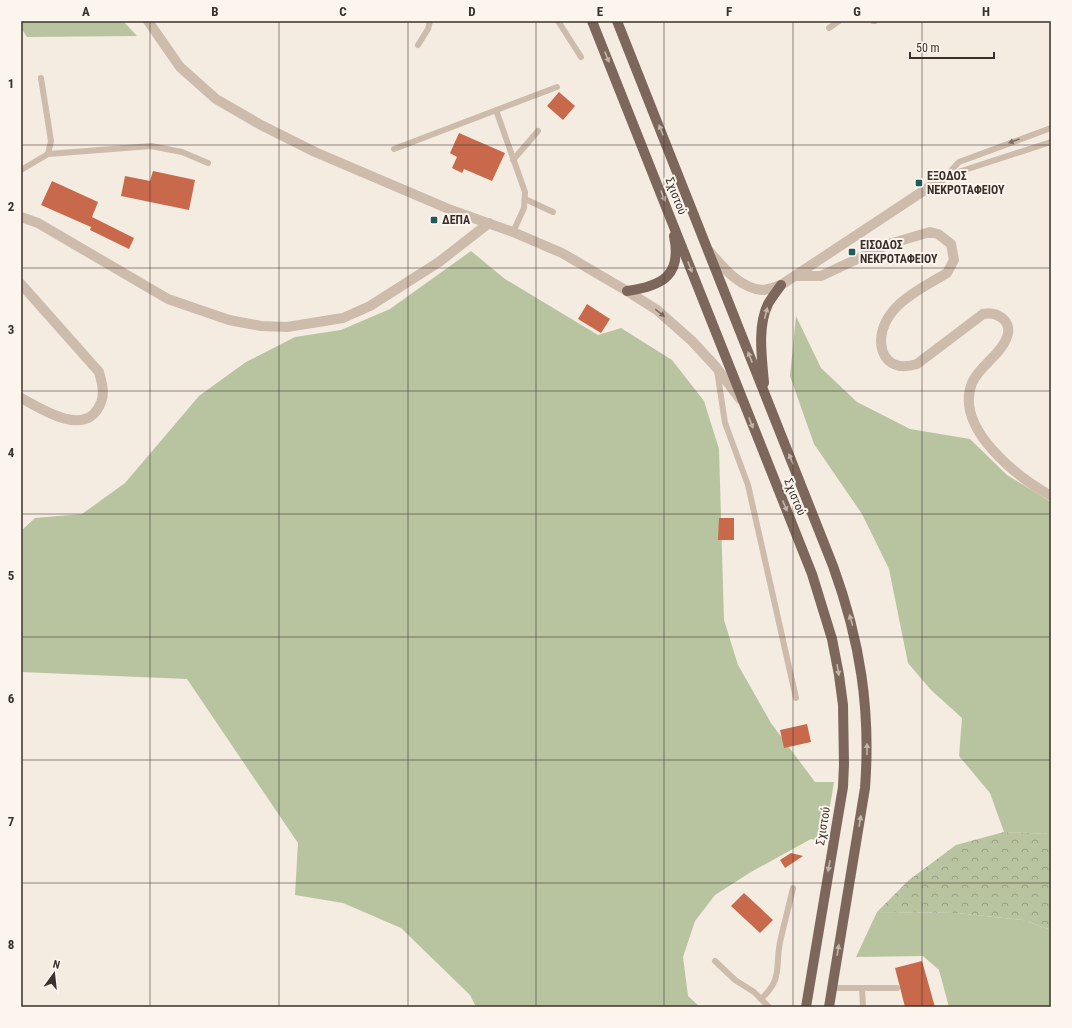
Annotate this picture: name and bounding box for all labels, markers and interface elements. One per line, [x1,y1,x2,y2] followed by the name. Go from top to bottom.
[82,4,90,19] text: A
[211,4,219,19] text: B
[339,4,347,19] text: C
[468,4,476,19] text: D
[597,4,604,19] text: E
[726,4,732,19] text: F
[853,4,861,19] text: G
[982,4,990,19] text: H
[910,34,994,60] scale bar
[916,41,940,55] text: 50 m
[604,52,610,64] one-way arrow
[8,76,14,91] text: 1
[658,124,664,136] one-way arrow
[1008,139,1020,145] one-way arrow
[927,169,1005,197] place label: ΕΞΟΔΟΣ ΝΕΚΡΟΤΑΦΕΙΟΥ
[663,175,690,217] street label: Σχιστού
[914,178,924,188] marker: ΕΞΟΔΟΣ ΝΕΚΡΟΤΑΦΕΙΟΥ
[660,191,666,203] one-way arrow
[8,199,15,214] text: 2
[442,213,471,227] place label: ΔΕΠΑ
[429,215,439,225] marker: ΔΕΠΑ
[860,238,938,266] place label: ΕΙΣΟΔΟΣ ΝΕΚΡΟΤΑΦΕΙΟΥ
[847,247,857,257] marker: ΕΙΣΟΔΟΣ ΝΕΚΡΟΤΑΦΕΙΟΥ
[688,262,694,274] one-way arrow
[763,307,769,319] one-way arrow
[654,309,665,317] one-way arrow
[8,322,14,337] text: 3
[747,351,753,363] one-way arrow
[749,418,755,430] one-way arrow
[8,445,15,460] text: 4
[787,453,793,465] one-way arrow
[781,476,809,518] street label: Σχιστού
[782,501,788,512] one-way arrow
[8,568,15,583] text: 5
[848,614,854,626] one-way arrow
[835,663,841,676] one-way arrow
[8,691,15,706] text: 6
[864,742,870,755] one-way arrow
[813,806,833,846] street label: Σχιστού
[8,814,15,829] text: 7
[857,815,863,827] one-way arrow
[826,860,832,873] one-way arrow
[8,937,14,952] text: 8
[836,943,842,956] one-way arrow
[34,954,74,994] north arrow
[52,958,62,972] text: N

